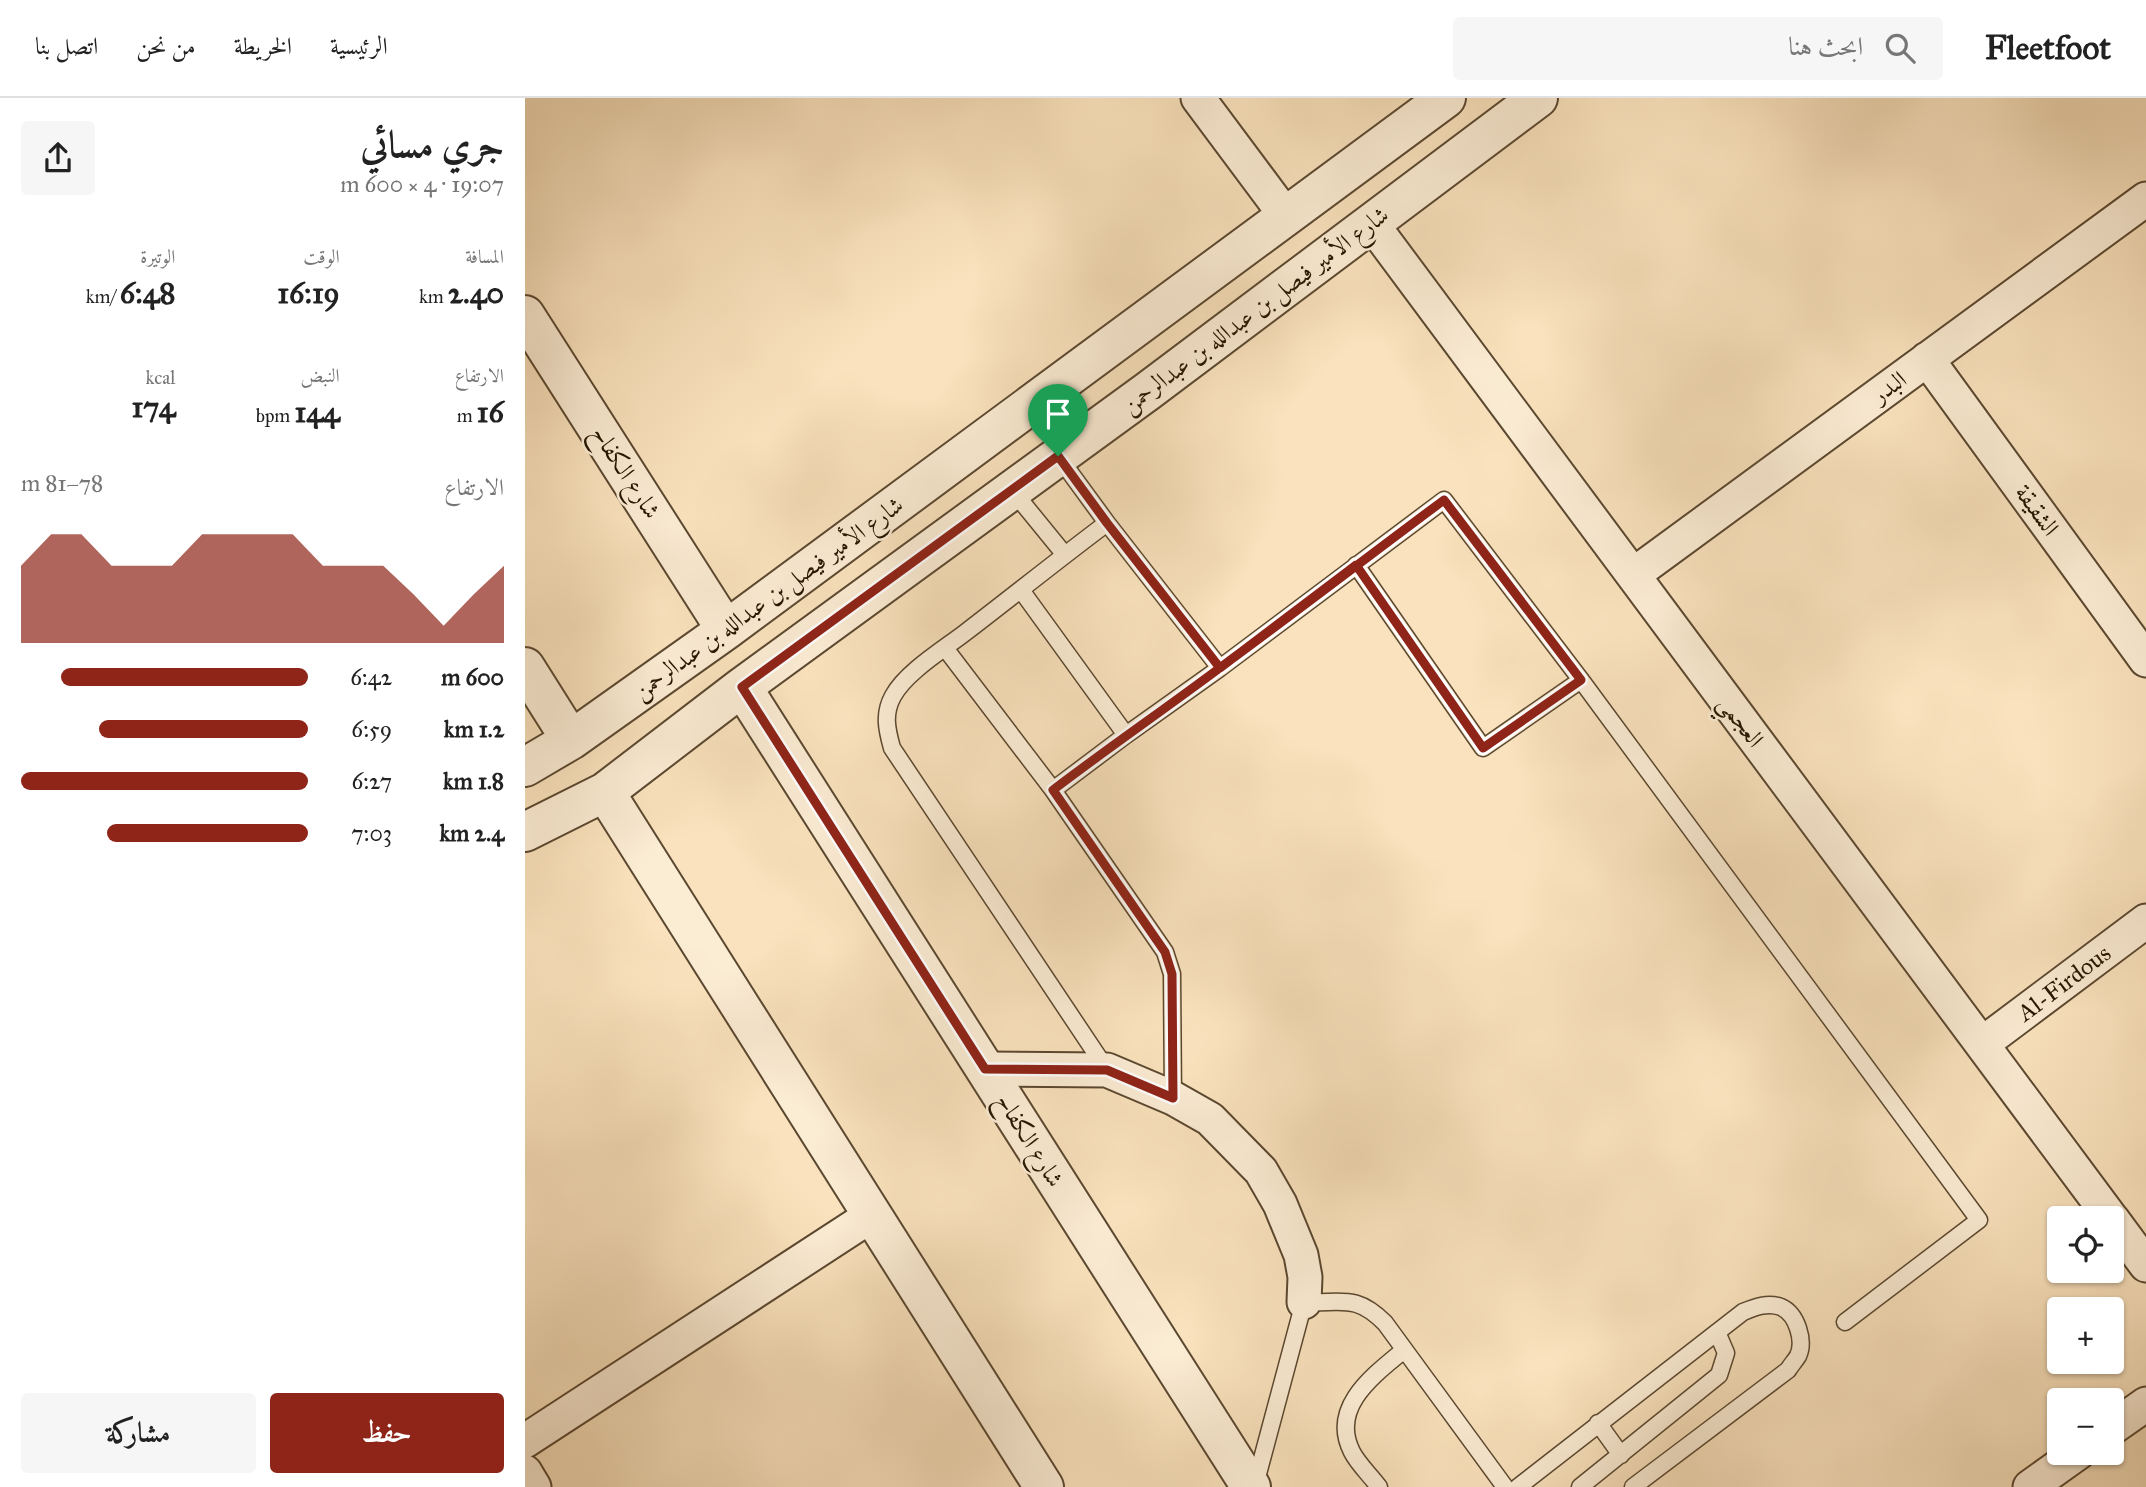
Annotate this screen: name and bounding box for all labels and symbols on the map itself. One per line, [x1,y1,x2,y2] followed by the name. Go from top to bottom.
[1115,199,1398,424] street label: شارع الأمير فيصل بن عبدالله بن عبدالرحمن
[1864,364,1912,411] street label: البدر
[1028,384,1088,456] pin
[580,420,667,528] street label: شارع الكفاح
[2008,478,2066,542] street label: الشقيقة
[626,489,912,710] street label: شارع الأمير فيصل بن عبدالله بن عبدالرحمن
[1705,689,1770,758] street label: العجمي
[2010,938,2117,1029] street label: Al-Firdous
[984,1087,1071,1196] street label: شارع الكفاح

